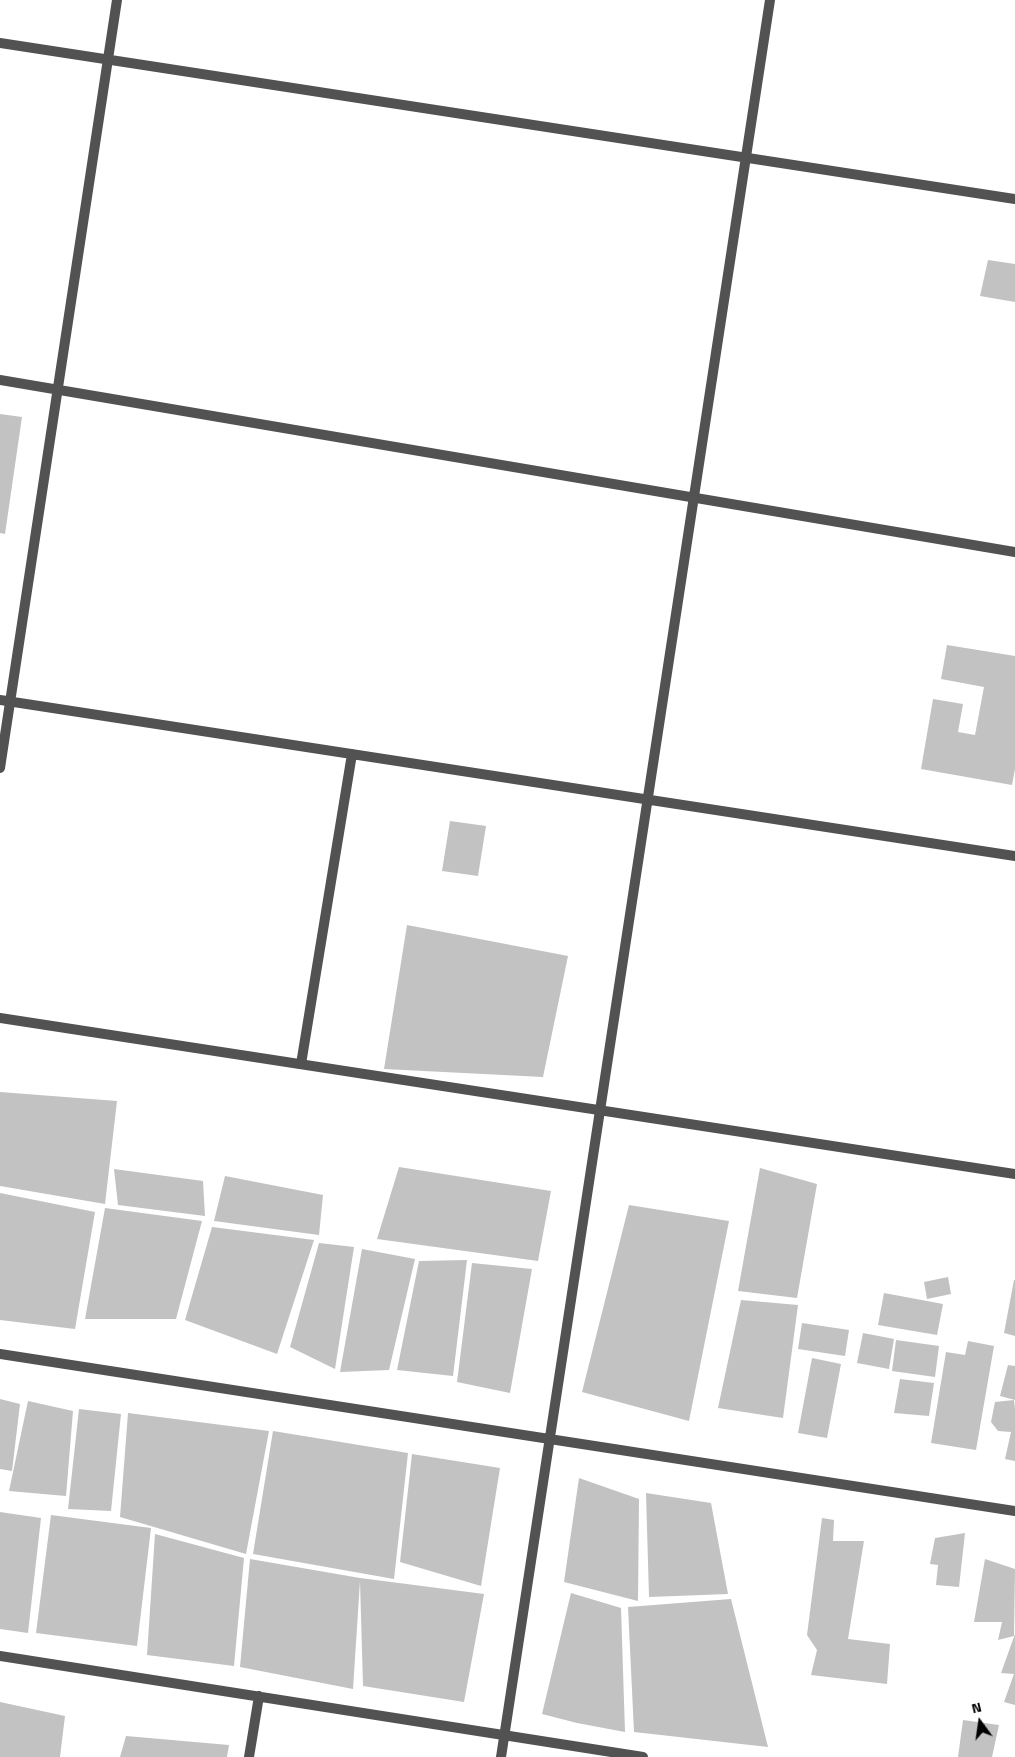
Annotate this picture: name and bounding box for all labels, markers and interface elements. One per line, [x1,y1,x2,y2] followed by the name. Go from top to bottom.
[969,1696,983,1718] text: N
[955,1697,1005,1747] north arrow

